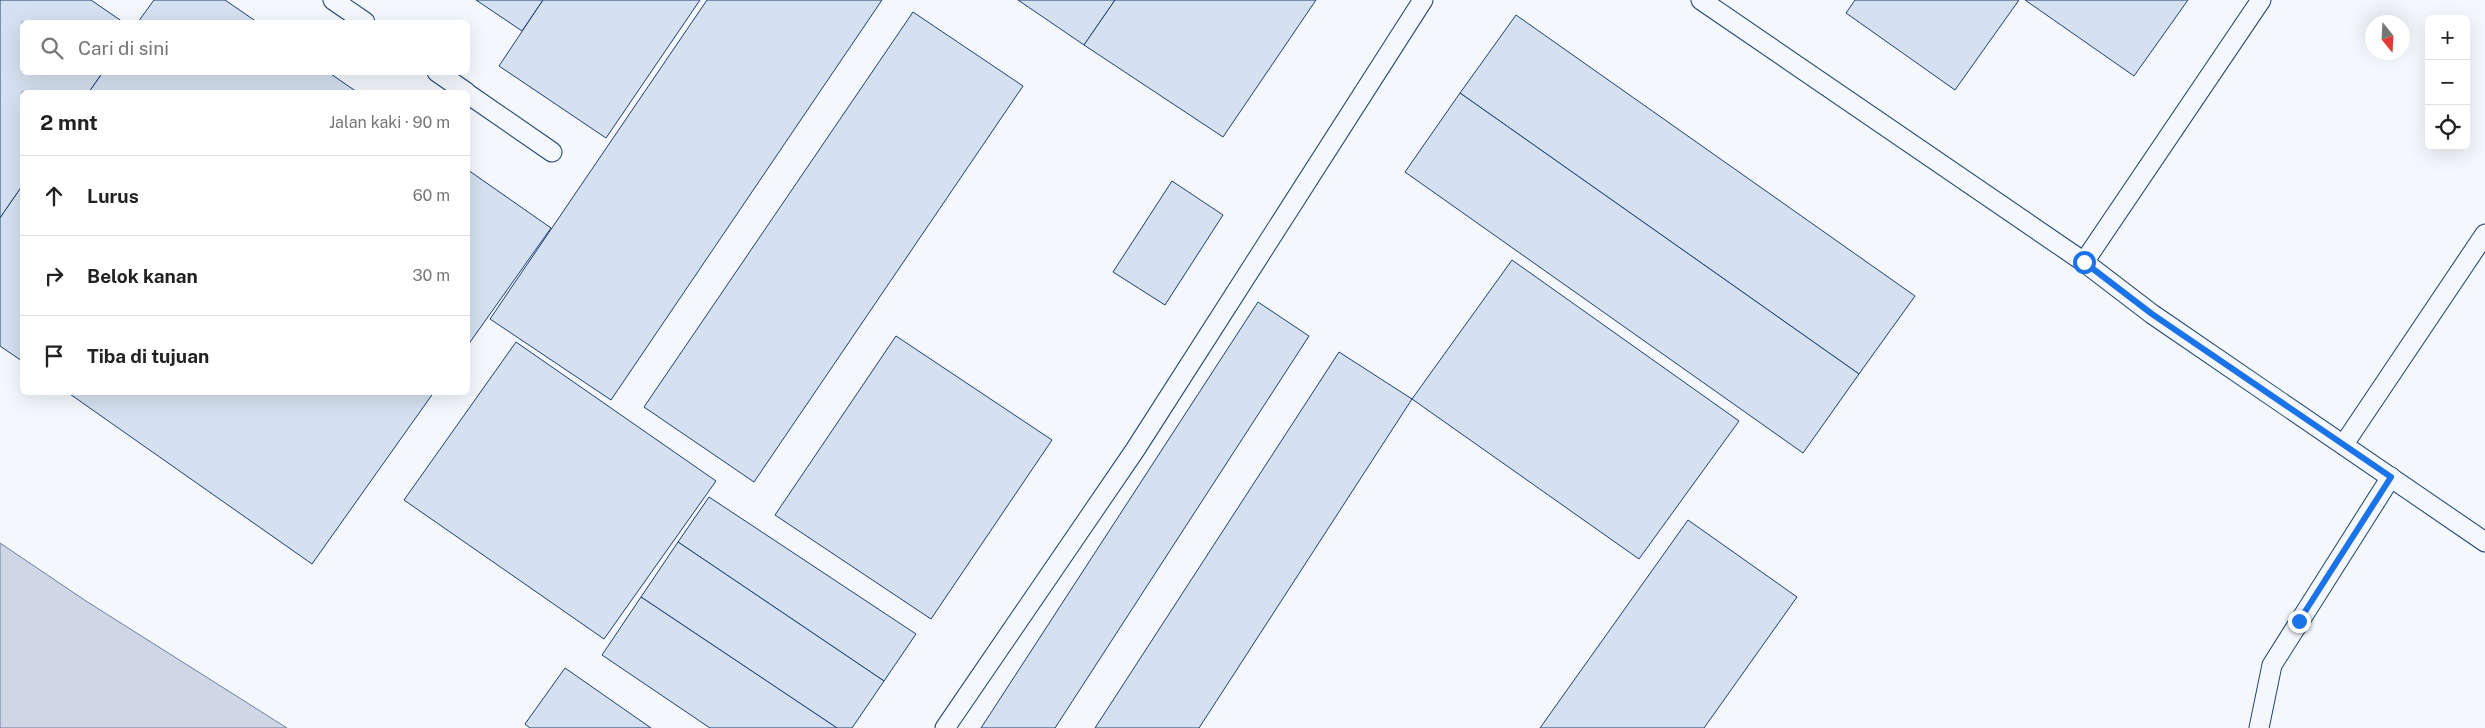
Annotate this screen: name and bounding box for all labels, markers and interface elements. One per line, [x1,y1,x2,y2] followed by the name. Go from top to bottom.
[2365,15,2410,60] north arrow
[2425,15,2470,150] map controls
[2425,15,2470,60] button: +
[20,20,470,75] search box
[38,34,66,62] icon: search
[78,37,169,59] text: Cari di sini
[2425,60,2470,105] button: −
[2425,105,2470,150] button: locate
[40,110,98,135] text: 2 mnt
[329,113,450,132] text: Jalan kaki · 90 m
[40,182,68,210] icon: ahead
[87,185,139,207] text: Lurus
[413,186,450,205] text: 60 m
[2073,251,2096,274] route start
[40,262,68,290] icon: right
[87,265,198,287] text: Belok kanan
[413,266,450,285] text: 30 m
[40,342,68,370] icon: arrive
[87,345,209,367] text: Tiba di tujuan
[2288,610,2311,633] route end

